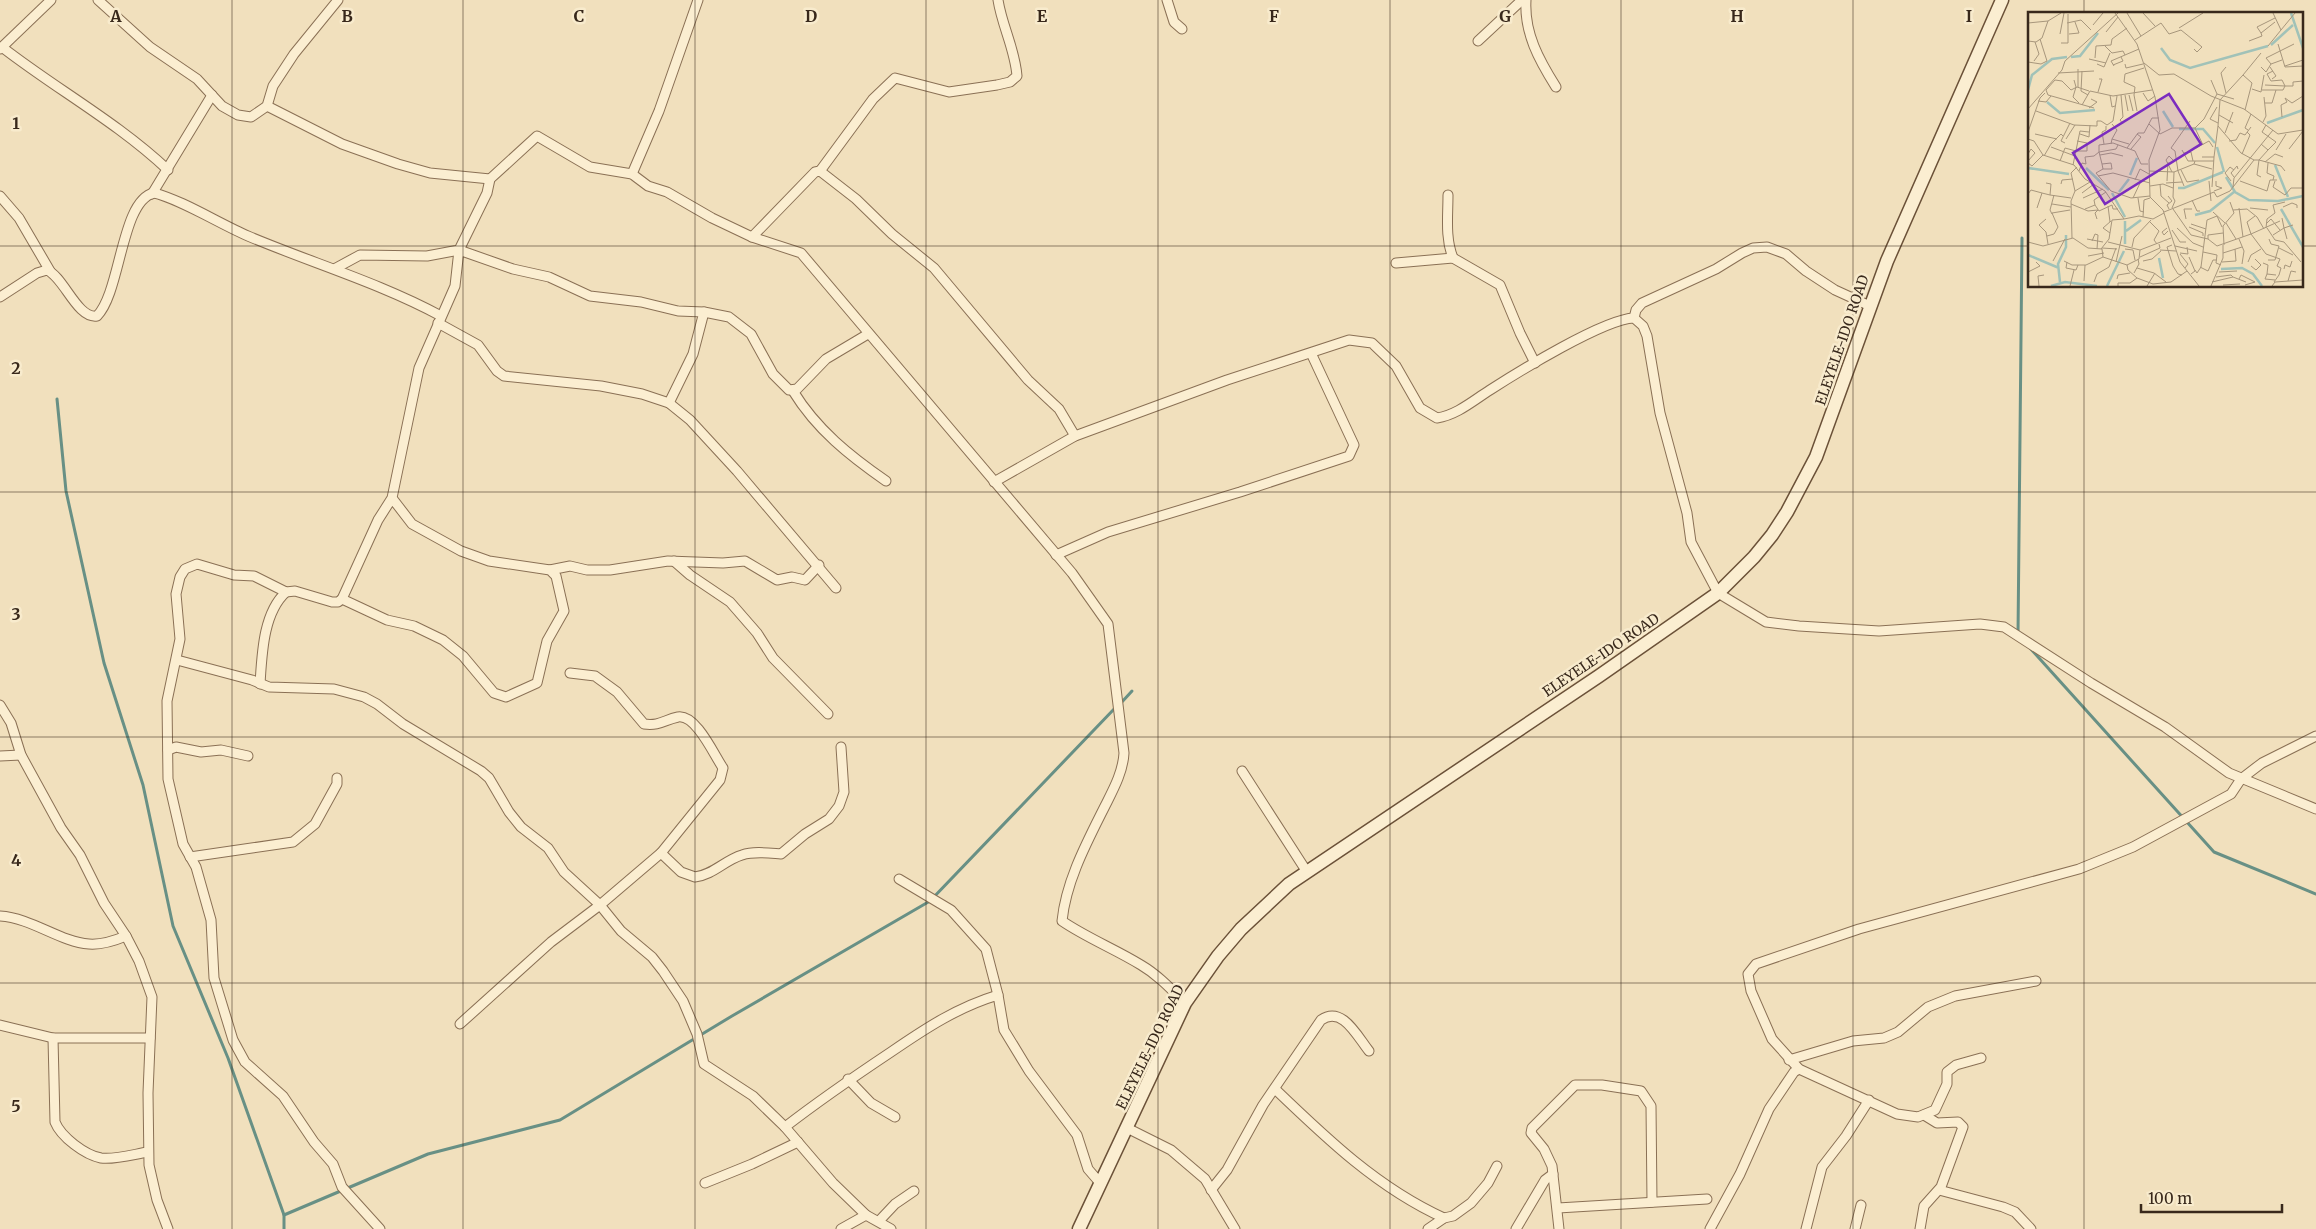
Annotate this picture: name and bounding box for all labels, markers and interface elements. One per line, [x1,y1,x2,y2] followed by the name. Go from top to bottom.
[109,6,122,26] text: A
[341,6,353,26] text: B
[574,6,584,26] text: C
[805,6,817,26] text: D
[1037,6,1048,26] text: E
[1269,6,1279,26] text: F
[1499,6,1511,26] text: G
[1730,6,1744,26] text: H
[1966,6,1972,26] text: I
[2028,12,2304,288] inset map
[12,113,20,133] text: 1
[1811,272,1873,408] street label: ELEYELE-IDO ROAD
[11,358,21,378] text: 2
[11,604,21,624] text: 3
[1539,609,1663,701] street label: ELEYELE-IDO ROAD
[11,850,21,870] text: 4
[1112,981,1188,1112] street label: ELEYELE-IDO ROAD
[11,1096,21,1116] text: 5
[2141,1182,2282,1214] scale bar
[2148,1189,2192,1208] text: 100 m

